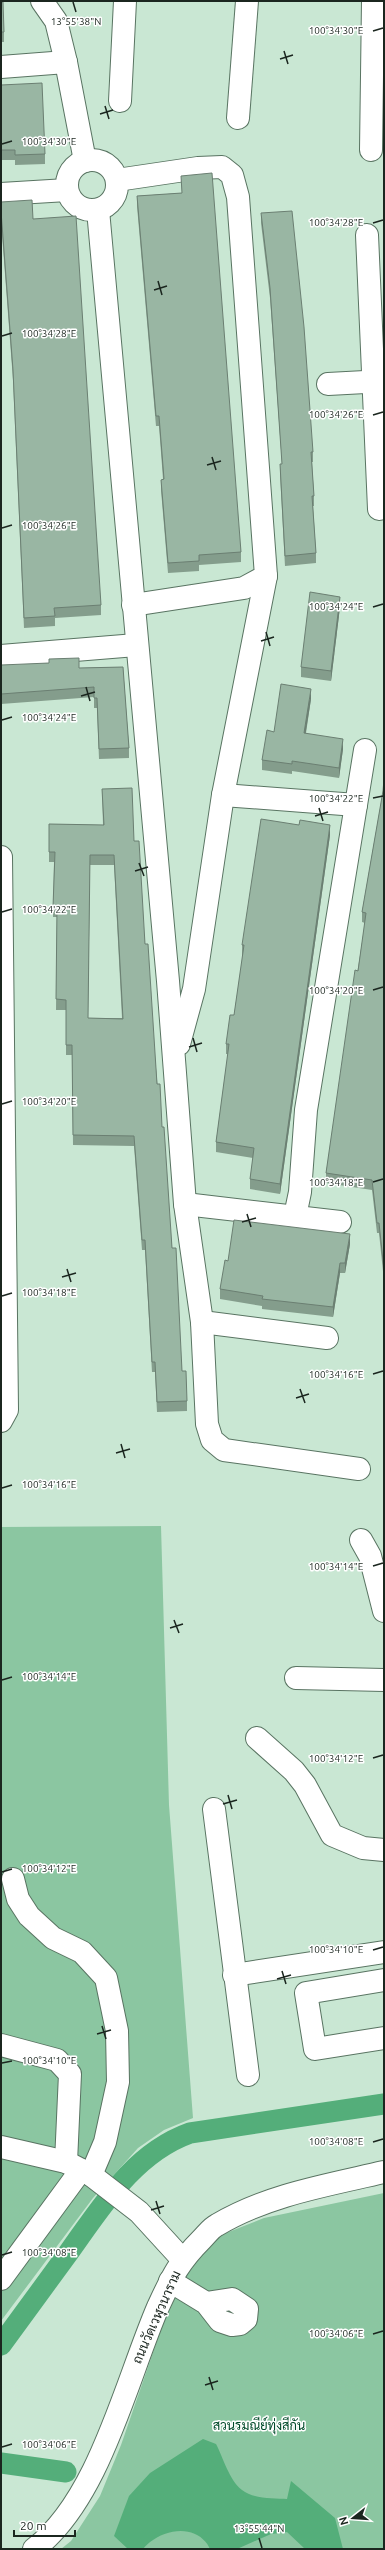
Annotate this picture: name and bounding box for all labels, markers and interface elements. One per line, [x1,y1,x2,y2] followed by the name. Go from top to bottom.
[51,16,101,27] text: 13°55'38"N
[309,25,364,36] text: 100°34'30"E
[22,136,77,147] text: 100°34'30"E
[309,217,364,228] text: 100°34'28"E
[22,328,77,339] text: 100°34'28"E
[309,409,364,420] text: 100°34'26"E
[22,520,77,531] text: 100°34'26"E
[309,601,364,612] text: 100°34'24"E
[22,712,77,723] text: 100°34'24"E
[309,793,364,804] text: 100°34'22"E
[22,904,77,915] text: 100°34'22"E
[309,985,364,996] text: 100°34'20"E
[22,1096,77,1107] text: 100°34'20"E
[309,1177,364,1188] text: 100°34'18"E
[22,1287,77,1298] text: 100°34'18"E
[309,1369,364,1380] text: 100°34'16"E
[22,1479,77,1490] text: 100°34'16"E
[309,1561,364,1572] text: 100°34'14"E
[22,1671,77,1682] text: 100°34'14"E
[309,1753,364,1764] text: 100°34'12"E
[22,1863,77,1874] text: 100°34'12"E
[309,1944,364,1955] text: 100°34'10"E
[22,2055,77,2066] text: 100°34'10"E
[309,2136,364,2147] text: 100°34'08"E
[22,2247,77,2258] text: 100°34'08"E
[129,2268,186,2367] street label: ถนนวัดเวฬุวนาราม
[309,2328,364,2339] text: 100°34'06"E
[213,2416,305,2435] park label: สวนรมณีย์ทุ่งสีกัน
[22,2439,77,2450] text: 100°34'06"E
[333,2498,373,2538] north arrow
[14,2512,75,2538] scale bar
[336,2515,350,2527] text: N
[20,2519,47,2532] text: 20 m
[234,2523,284,2534] text: 13°55'44"N

